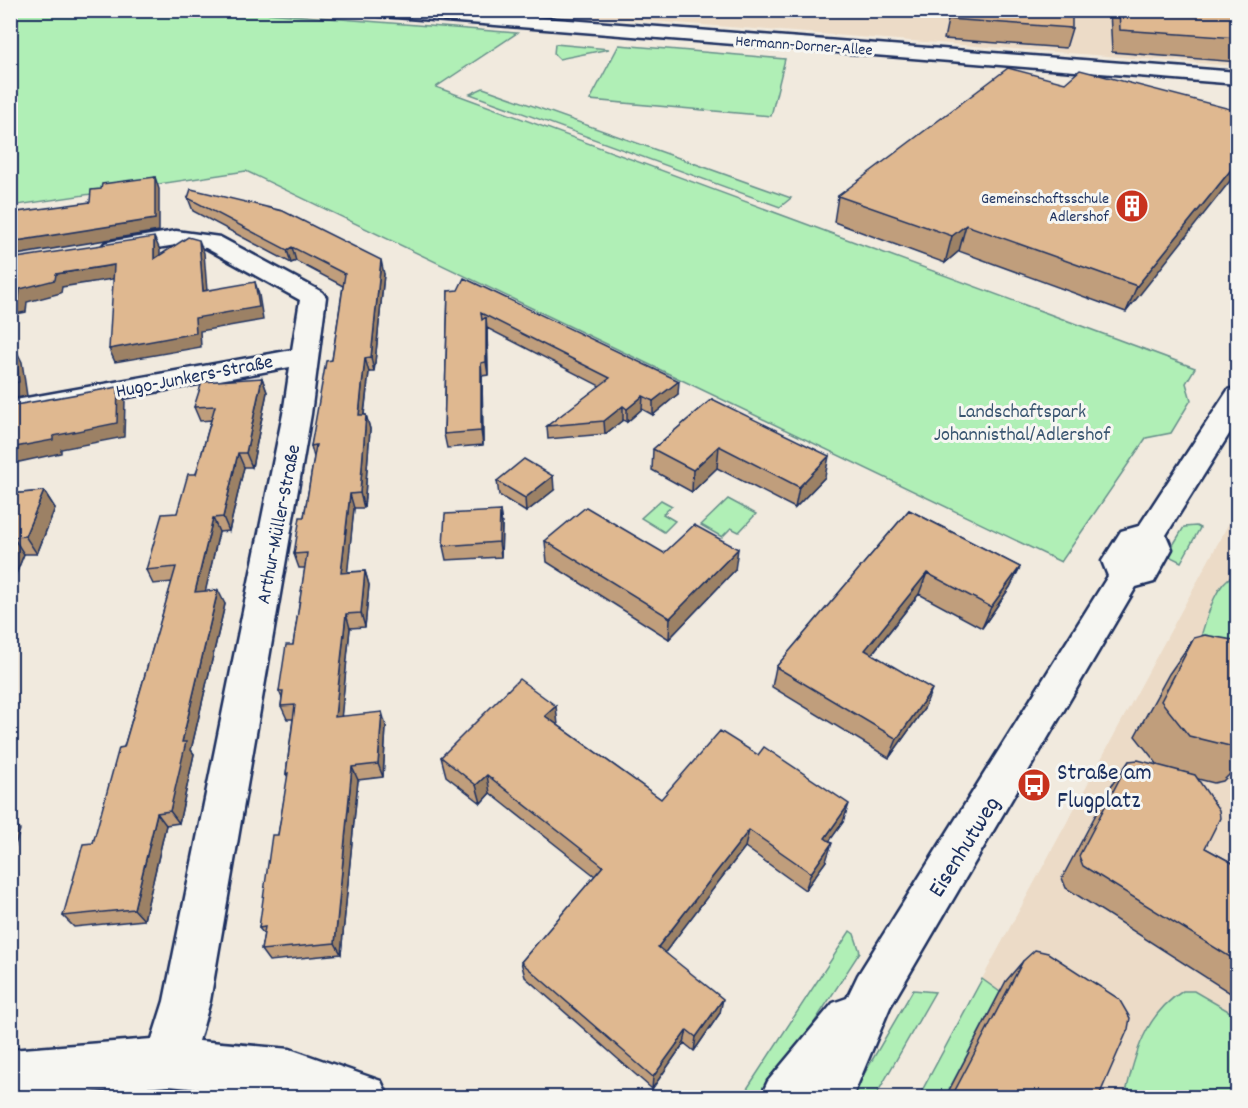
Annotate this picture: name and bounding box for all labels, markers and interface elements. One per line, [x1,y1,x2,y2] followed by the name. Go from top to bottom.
[734,30,873,63] street label: Hermann-Dorner-Allee
[981,188,1109,229] place label: Gemeinschaftsschule Adlershof
[1114,188,1150,224] building icon: Gemeinschaftsschule Adlershof
[114,349,276,407] street label: Hugo-Junkers-Straße
[934,399,1111,450] park label: Landschaftspark Johannisthal/Adlershof
[251,442,309,607] street label: Arthur-Müller-Straße
[1057,757,1152,819] place label: Straße am Flugplatz
[1016,767,1052,803] bus stop icon: Straße am Flugplatz
[921,790,1010,905] street label: Eisenhutweg

